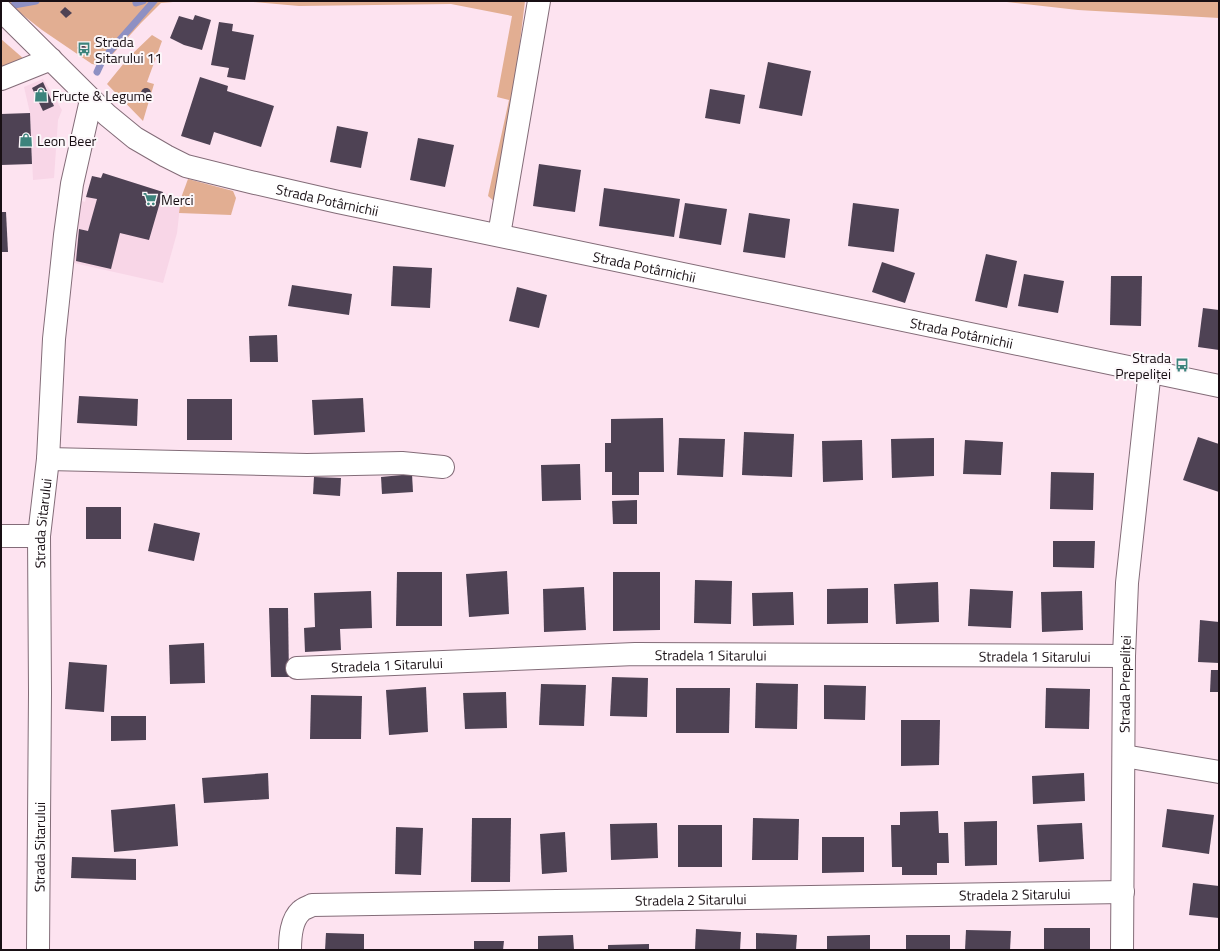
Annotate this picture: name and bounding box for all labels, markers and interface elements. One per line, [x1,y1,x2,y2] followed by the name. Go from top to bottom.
[95,31,162,68] place label: Strada Sitarului 11
[76,41,92,57] bus stop icon: Strada Sitarului 11
[52,85,152,106] place label: Fructe & Legume
[33,87,49,103] shop icon: Fructe & Legume
[37,130,96,151] place label: Leon Beer
[18,132,34,148] shop icon: Leon Beer
[274,178,381,221] street label: Strada Potârnichii
[161,189,194,210] place label: Merci
[142,191,158,207] supermarket icon: Merci
[591,245,698,287] street label: Strada Potârnichii
[908,311,1015,353] street label: Strada Potârnichii
[1115,347,1171,384] place label: Strada Prepeliței
[1174,357,1190,373] bus stop icon: Strada Prepeliței
[29,477,56,568] street label: Strada Sitarului
[1113,635,1135,733] street label: Strada Prepeliței
[655,644,767,665] street label: Stradela 1 Sitarului
[979,645,1091,666] street label: Stradela 1 Sitarului
[331,651,443,677] street label: Stradela 1 Sitarului
[28,802,50,892] street label: Strada Sitarului
[959,882,1071,905] street label: Stradela 2 Sitarului
[635,888,747,910] street label: Stradela 2 Sitarului

